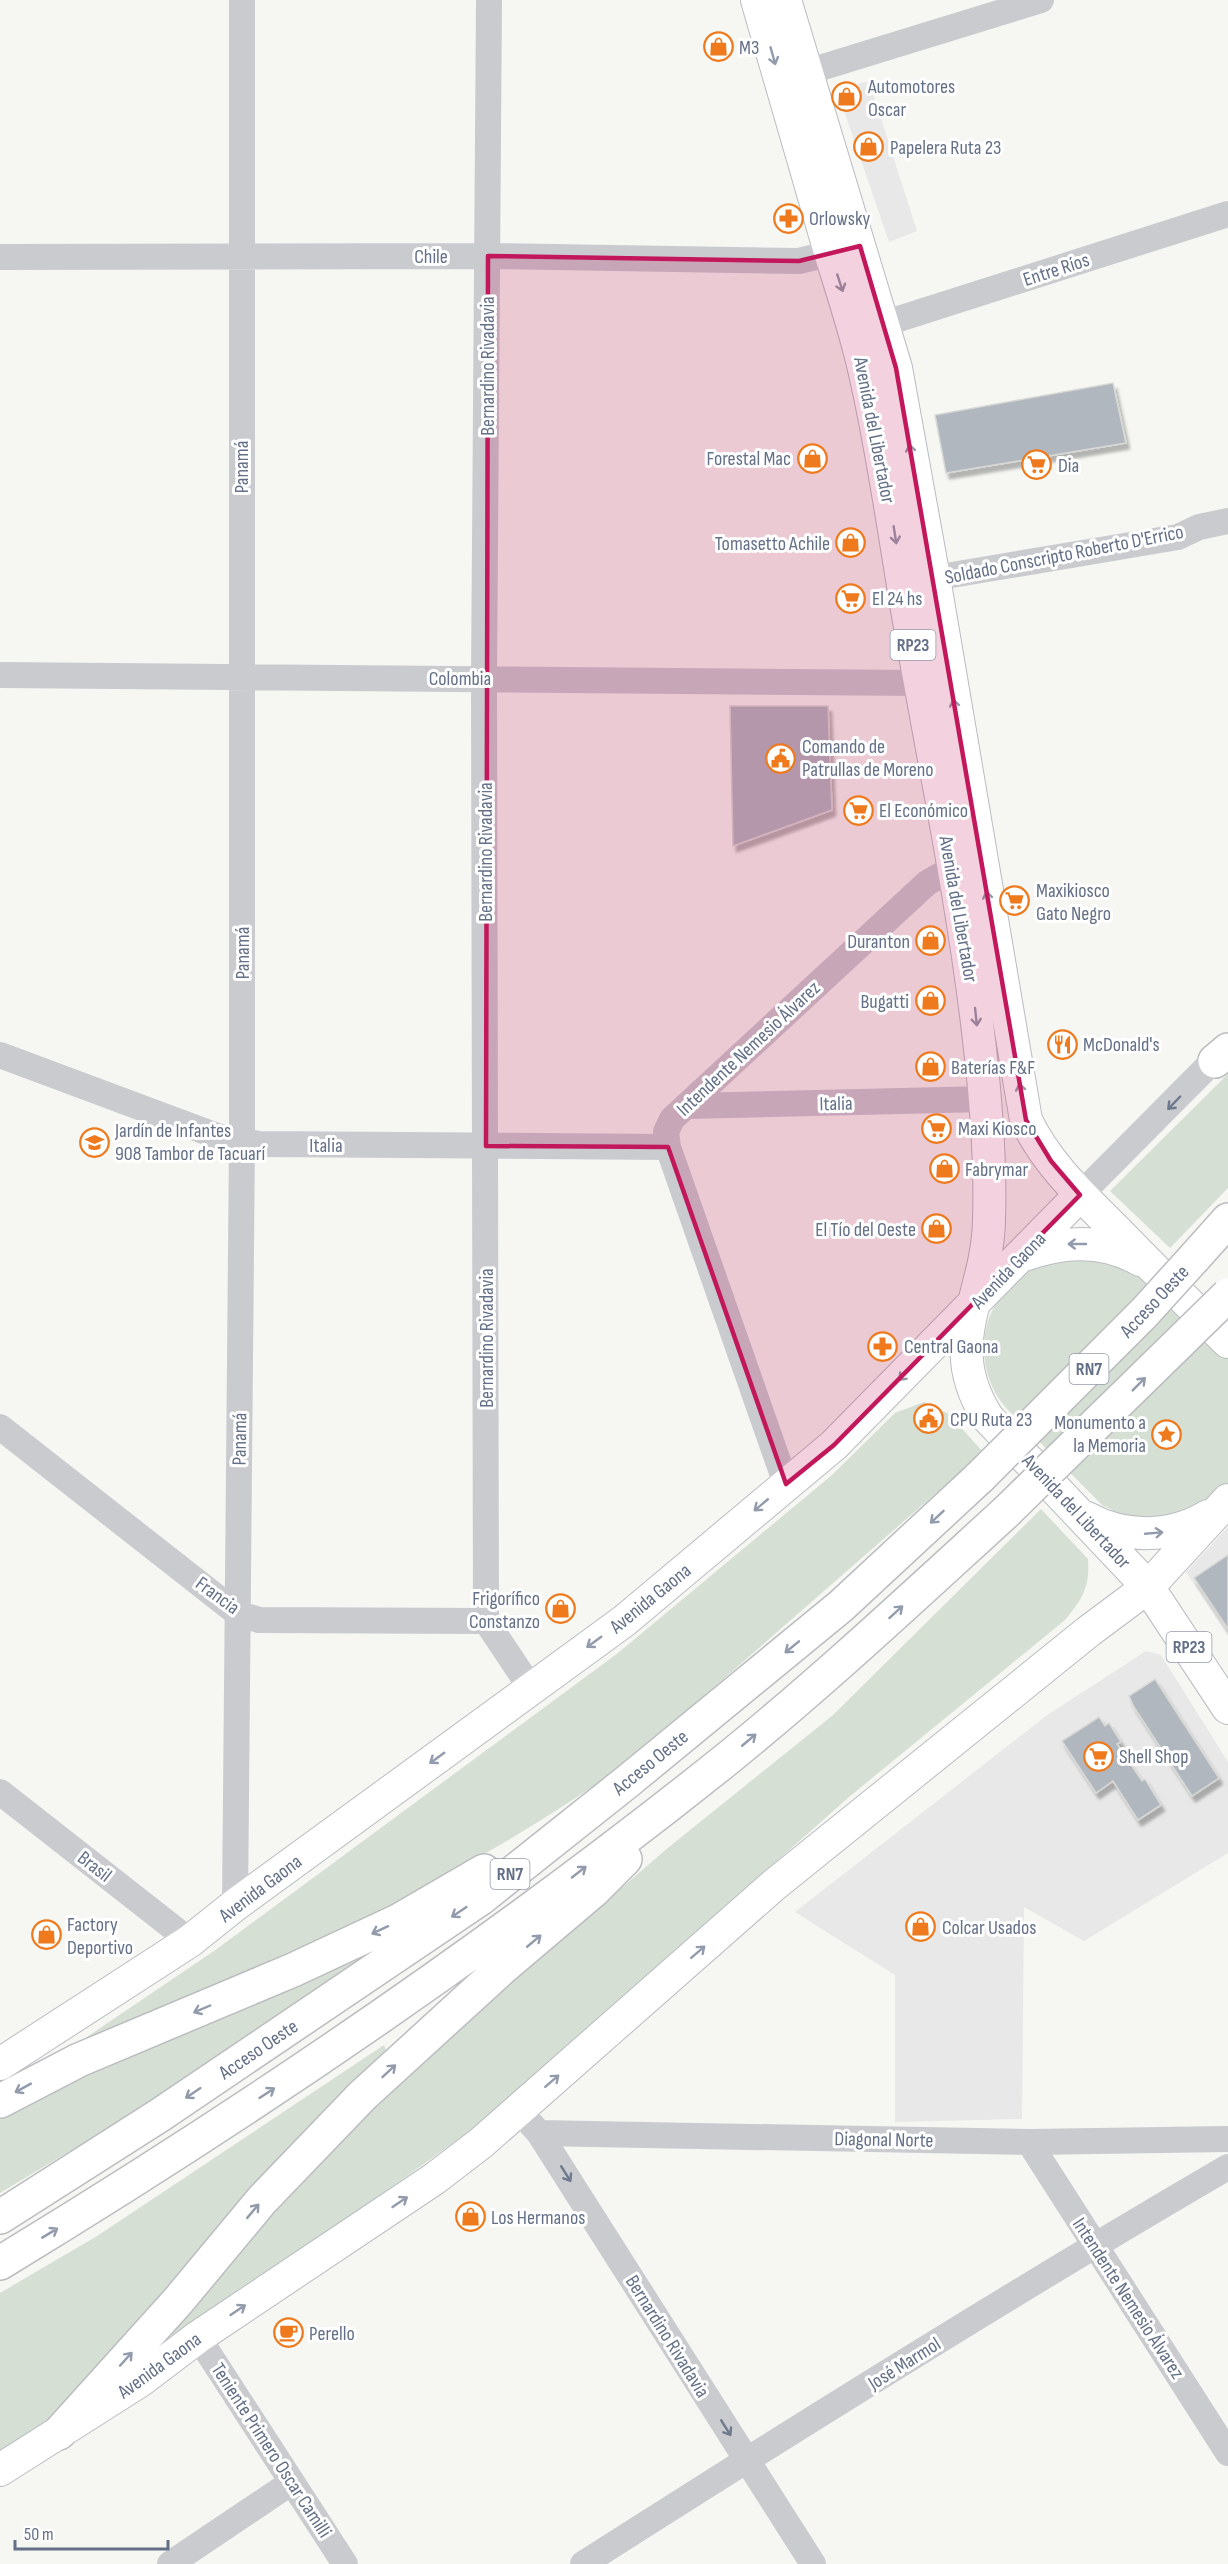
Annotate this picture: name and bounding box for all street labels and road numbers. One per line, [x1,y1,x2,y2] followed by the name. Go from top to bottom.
[414,245,448,269] street label: Chile
[1020,248,1092,292] street label: Entre Ríos
[476,296,500,436] street label: Bernardino Rivadavia
[848,354,900,505] street label: Avenida del Libertador
[230,441,254,493] street label: Panamá
[943,520,1186,590] street label: Soldado Conscripto Roberto D'Errico
[890,630,936,660] road number: RP23
[429,667,491,691] street label: Colombia
[474,782,498,922] street label: Bernardino Rivadavia
[933,833,983,985] street label: Avenida del Libertador
[231,927,255,979] street label: Panamá
[672,976,825,1121] street label: Intendente Nemesio Álvarez
[819,1092,853,1116] street label: Italia
[309,1134,343,1158] street label: Italia
[965,1227,1051,1315] street label: Avenida Gaona
[1114,1260,1194,1344] street label: Acceso Oeste
[475,1268,499,1408] street label: Bernardino Rivadavia
[1070,1354,1108,1384] road number: RN7
[228,1412,252,1466] street label: Panamá
[1016,1449,1136,1574] street label: Avenida del Libertador
[604,1559,696,1639] street label: Avenida Gaona
[191,1572,244,1620] street label: Francia
[1166,1632,1212,1662] road number: RP23
[607,1725,693,1801] street label: Acceso Oeste
[73,1846,116,1888] street label: Brasil
[214,1850,307,1928] street label: Avenida Gaona
[490,1859,530,1889] road number: RN7
[214,2015,303,2086] street label: Acceso Oeste
[834,2127,934,2153] street label: Diagonal Norte
[1067,2213,1189,2384] street label: Intendente Nemesio Álvarez
[620,2271,714,2402] street label: Bernardino Rivadavia
[112,2327,206,2405] street label: Avenida Gaona
[863,2332,945,2396] street label: José Marmol
[206,2359,337,2542] street label: Teniente Primero Oscar Camilli

